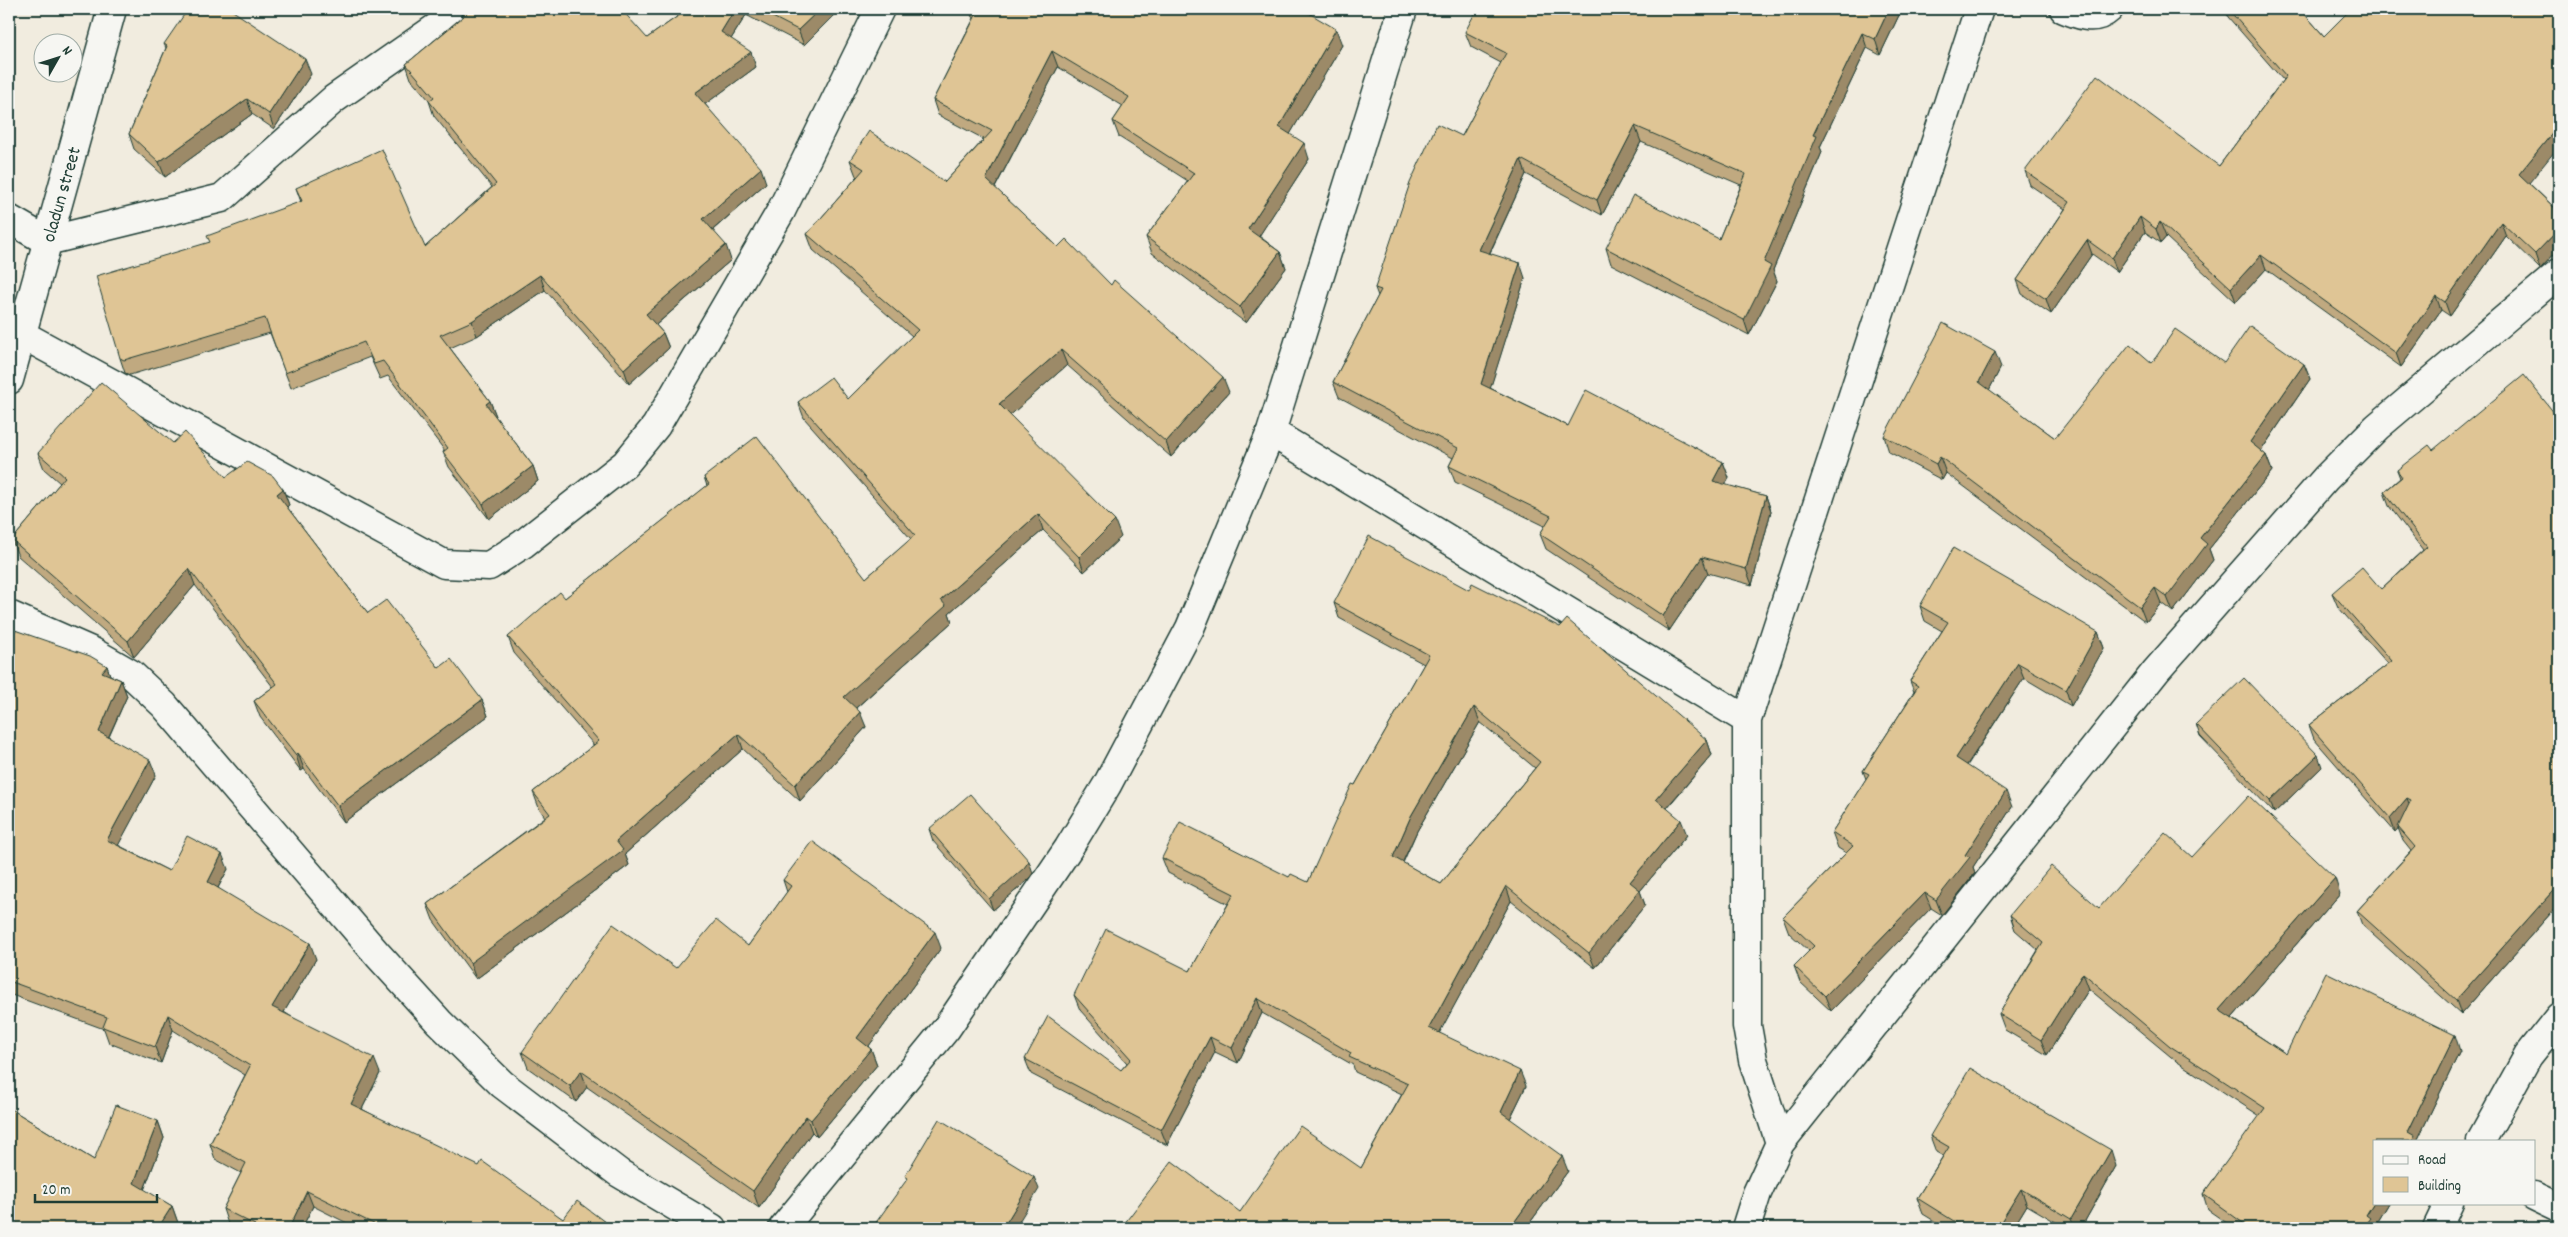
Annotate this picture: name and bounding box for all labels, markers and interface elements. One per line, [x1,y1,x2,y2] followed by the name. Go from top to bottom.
[32,32,82,82] north arrow
[57,42,77,60] text: N
[37,144,90,246] street label: oladun street
[2373,1140,2536,1204] legend
[2418,1150,2446,1172] text: Road
[35,1172,158,1204] scale bar
[2418,1176,2461,1198] text: Building
[42,1180,70,1202] text: 20 m

